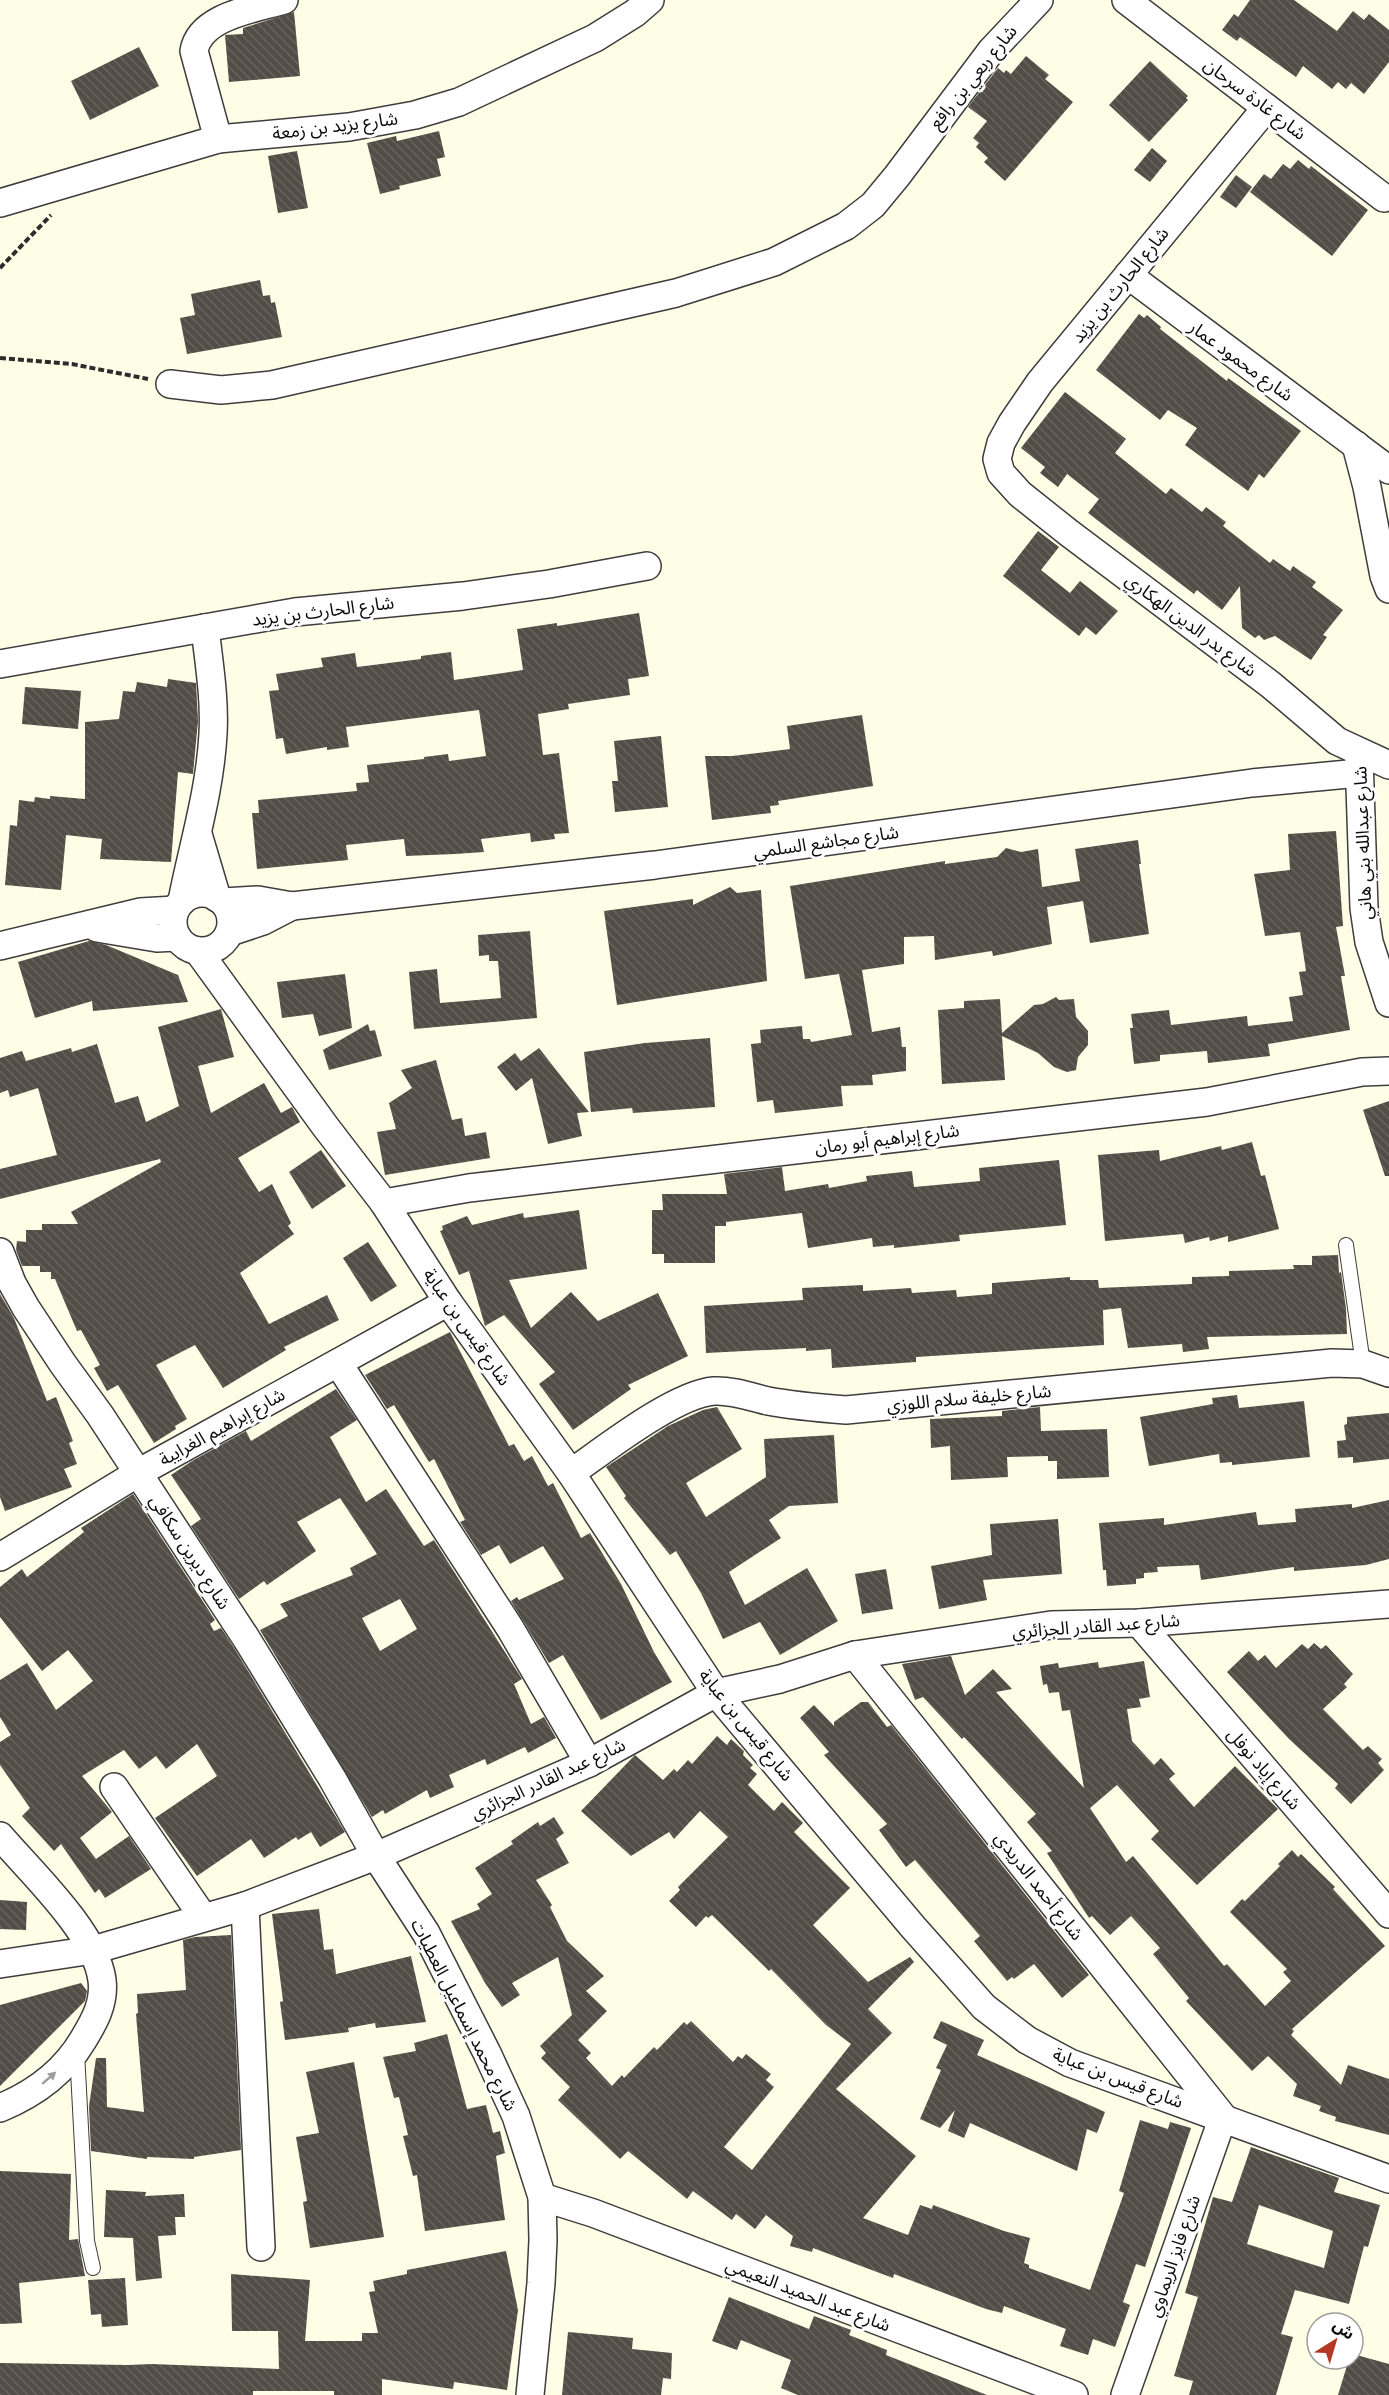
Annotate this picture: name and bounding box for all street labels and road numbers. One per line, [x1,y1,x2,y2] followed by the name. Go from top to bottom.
[924,20,1024,135] street label: شارع ربعي بن رافع
[1198,53,1311,147] street label: شارع غادة سرحان
[271,106,399,148] street label: شارع يزيد بن زمعة
[1066,222,1176,349] street label: شارع الحارث بن يزيد
[1182,314,1298,409] street label: شارع محمود عمار
[1119,568,1262,684] street label: شارع بدر الدين الهكاري
[251,590,396,634] street label: شارع الحارث بن يزيد
[1348,766,1380,920] street label: شارع عبدالله بني هاني
[752,820,901,866] street label: شارع مجاشع السلمي
[813,1118,961,1162] street label: شارع إبراهيم أبو رمان
[416,1264,516,1392] street label: شارع قيس بن عباية
[886,1379,1052,1419] street label: شارع خليفة سلام اللوزي
[155,1382,290,1473] street label: شارع إبراهيم الغرايبة
[142,1490,236,1615] street label: شارع ديرين سكافي
[1011,1608,1181,1646] street label: شارع عبد القادر الجزائري
[692,1664,799,1787] street label: شارع قيس بن عباية
[1220,1723,1306,1817] street label: شارع إياد نوفل
[467,1733,630,1827] street label: شارع عبد القادر الجزائري
[987,1827,1089,1946] street label: شارع أحمد الدريدي
[403,1915,523,2116] street label: شارع محمد إسماعيل العطيات
[1049,2042,1187,2116] street label: شارع قيس بن عباية
[1142,2192,1208,2321] street label: شارع فايز الريماوي
[721,2252,894,2339] street label: شارع عبد الحميد النعيمي

